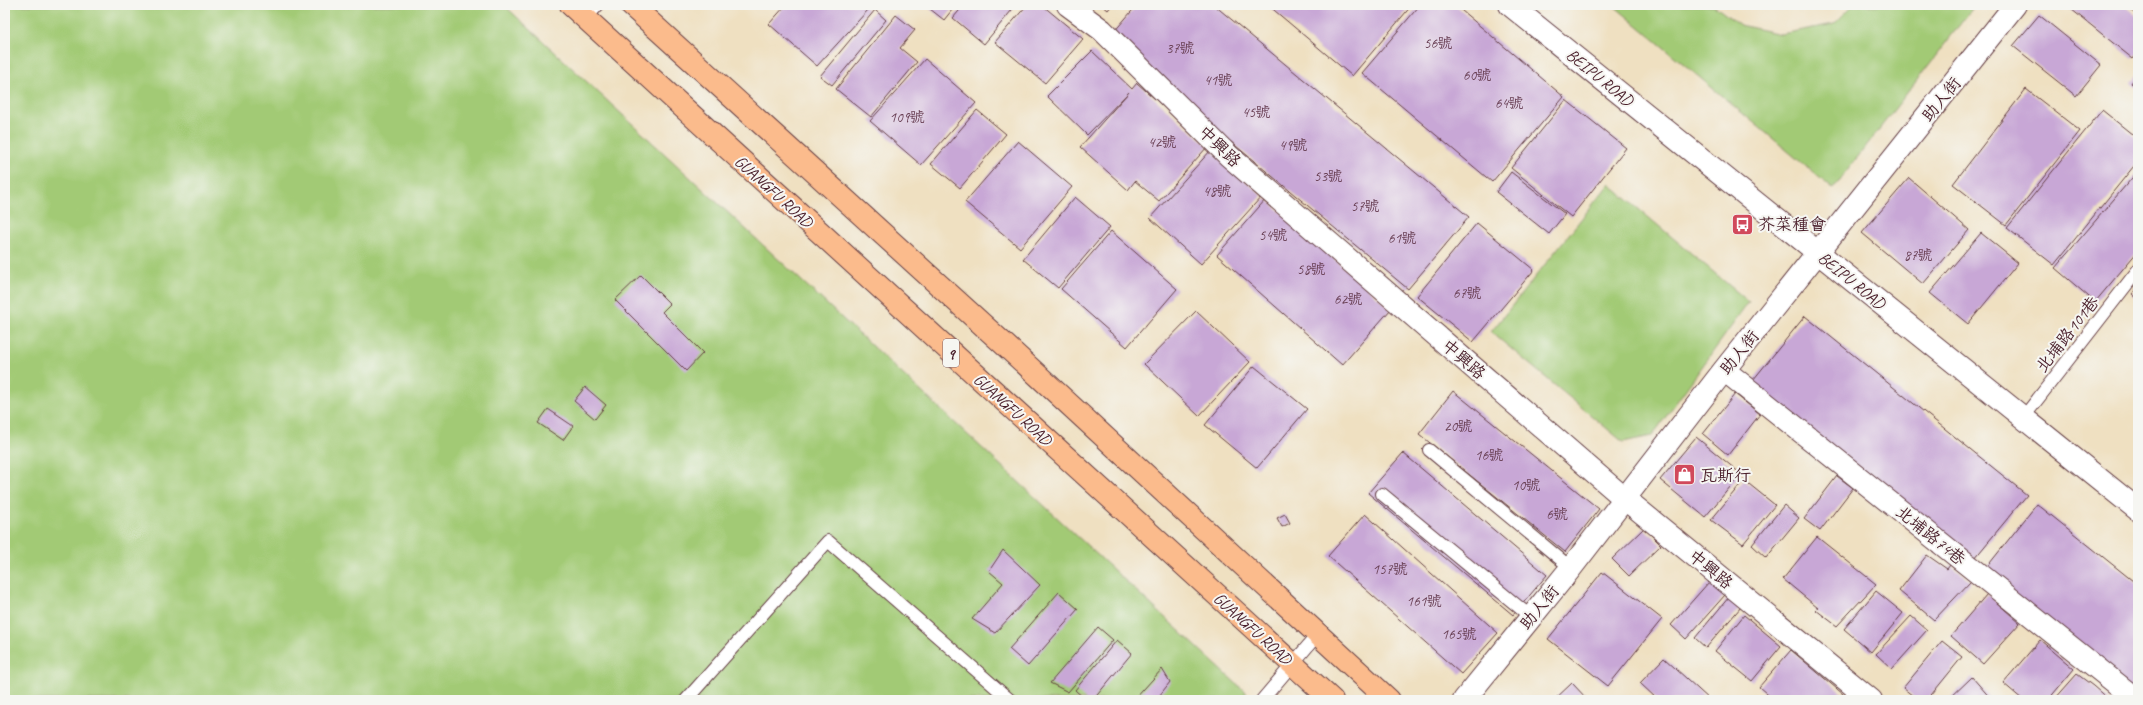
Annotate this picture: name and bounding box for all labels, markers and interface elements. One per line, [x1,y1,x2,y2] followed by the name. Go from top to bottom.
[1424,34,1452,53] house number: 56號
[1166,39,1194,58] house number: 37號
[1562,44,1639,112] street label: BEIPU ROAD
[1463,66,1491,85] house number: 60號
[1204,71,1232,90] house number: 41號
[1917,73,1966,126] street label: 助人街
[1495,94,1523,113] house number: 64號
[1242,103,1270,122] house number: 45號
[889,108,925,127] house number: 109號
[1194,121,1245,172] street label: 中興路
[1148,133,1176,152] house number: 42號
[1279,136,1307,155] house number: 49號
[730,151,819,233] street label: GUANGFU ROAD
[1314,167,1342,186] house number: 53號
[1203,182,1231,201] house number: 48號
[1351,197,1379,216] house number: 57號
[1729,211,1755,237] bus stop icon: 芥菜種會
[1758,214,1826,235] place label: 芥菜種會
[1259,226,1287,245] house number: 54號
[1388,229,1416,248] house number: 61號
[1904,246,1932,265] house number: 87號
[1814,247,1891,315] street label: BEIPU ROAD
[1297,260,1325,279] house number: 58號
[1453,284,1481,303] house number: 67號
[1334,290,1362,309] house number: 62號
[2031,291,2104,377] street label: 北埔路101巷
[1715,326,1764,379] street label: 助人街
[1438,335,1490,384] street label: 中興路
[943,339,959,367] road number: 9
[969,369,1058,451] street label: GUANGFU ROAD
[1444,417,1472,436] house number: 20號
[1475,446,1503,465] house number: 16號
[1671,462,1697,488] shop icon: 瓦斯行
[1700,465,1751,486] place label: 瓦斯行
[1512,476,1540,495] house number: 10號
[1892,501,1970,570] street label: 北埔路74巷
[1546,505,1568,524] house number: 6號
[1684,545,1737,594] street label: 中興路
[1372,560,1408,579] house number: 157號
[1515,581,1564,634] street label: 助人街
[1209,588,1298,670] street label: GUANGFU ROAD
[1406,592,1442,611] house number: 161號
[1441,625,1477,644] house number: 165號

